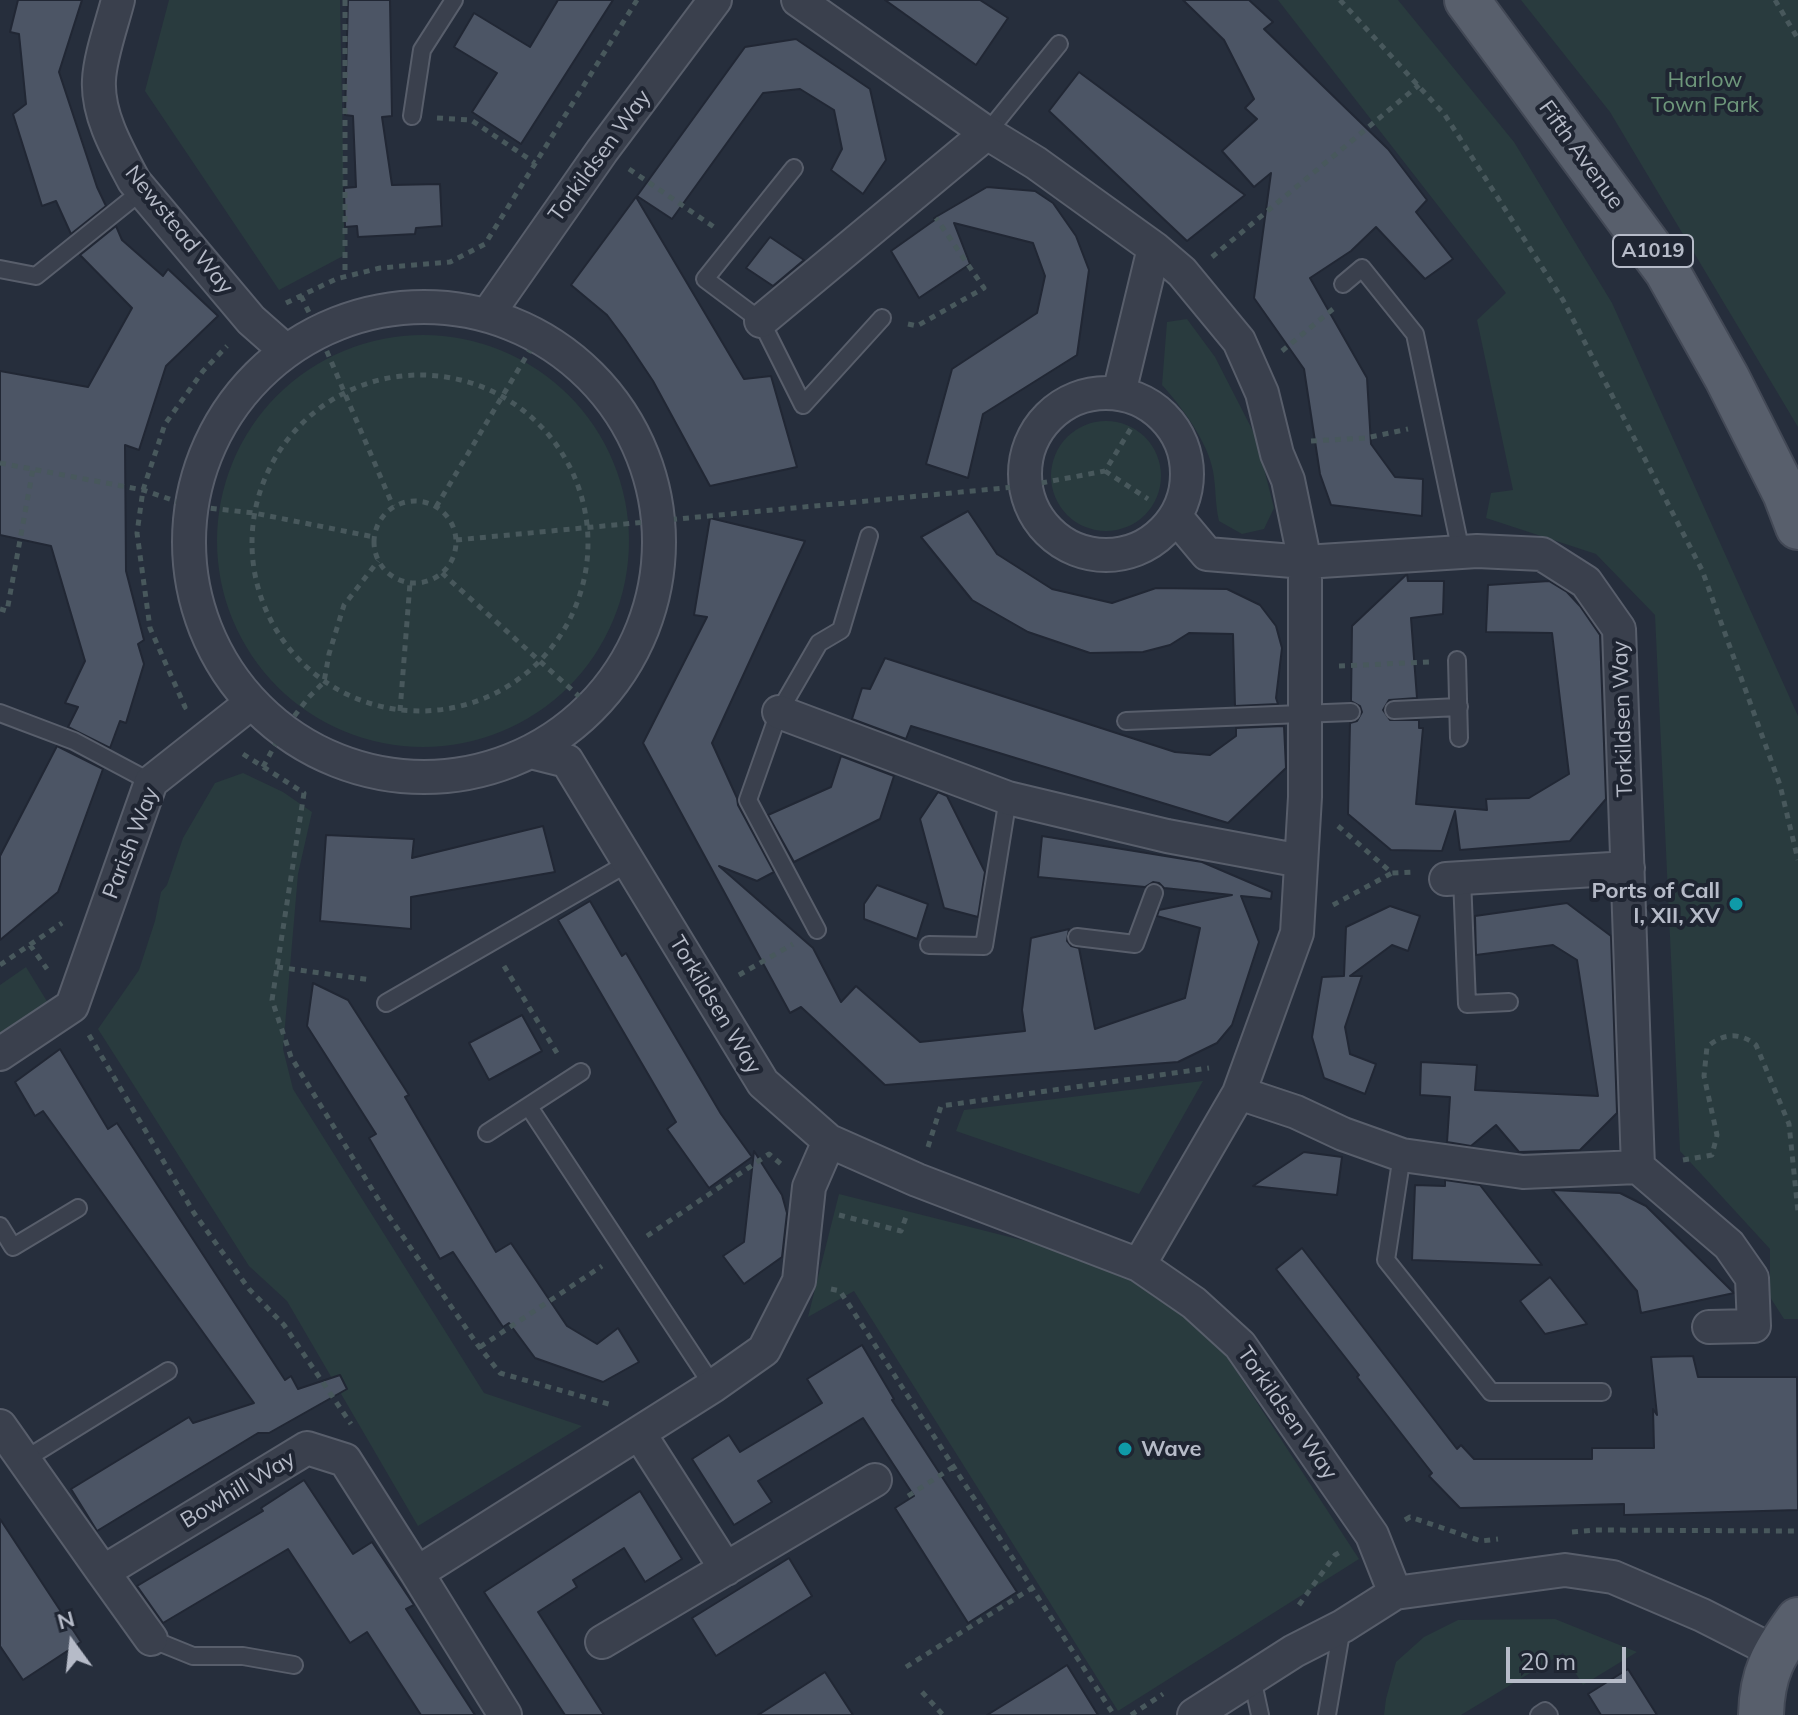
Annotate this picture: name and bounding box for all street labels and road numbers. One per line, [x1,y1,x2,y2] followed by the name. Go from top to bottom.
[543,85,657,227] street label: Torkildsen Way
[1533,96,1629,214] street label: Fifth Avenue
[119,160,239,300] street label: Newstead Way
[1613,235,1693,267] road number: A1019
[1607,640,1639,798] street label: Torkildsen Way
[98,783,164,903] street label: Parish Way
[663,931,767,1079] street label: Torkildsen Way
[1231,1341,1343,1485] street label: Torkildsen Way
[176,1446,300,1534] street label: Bowhill Way

